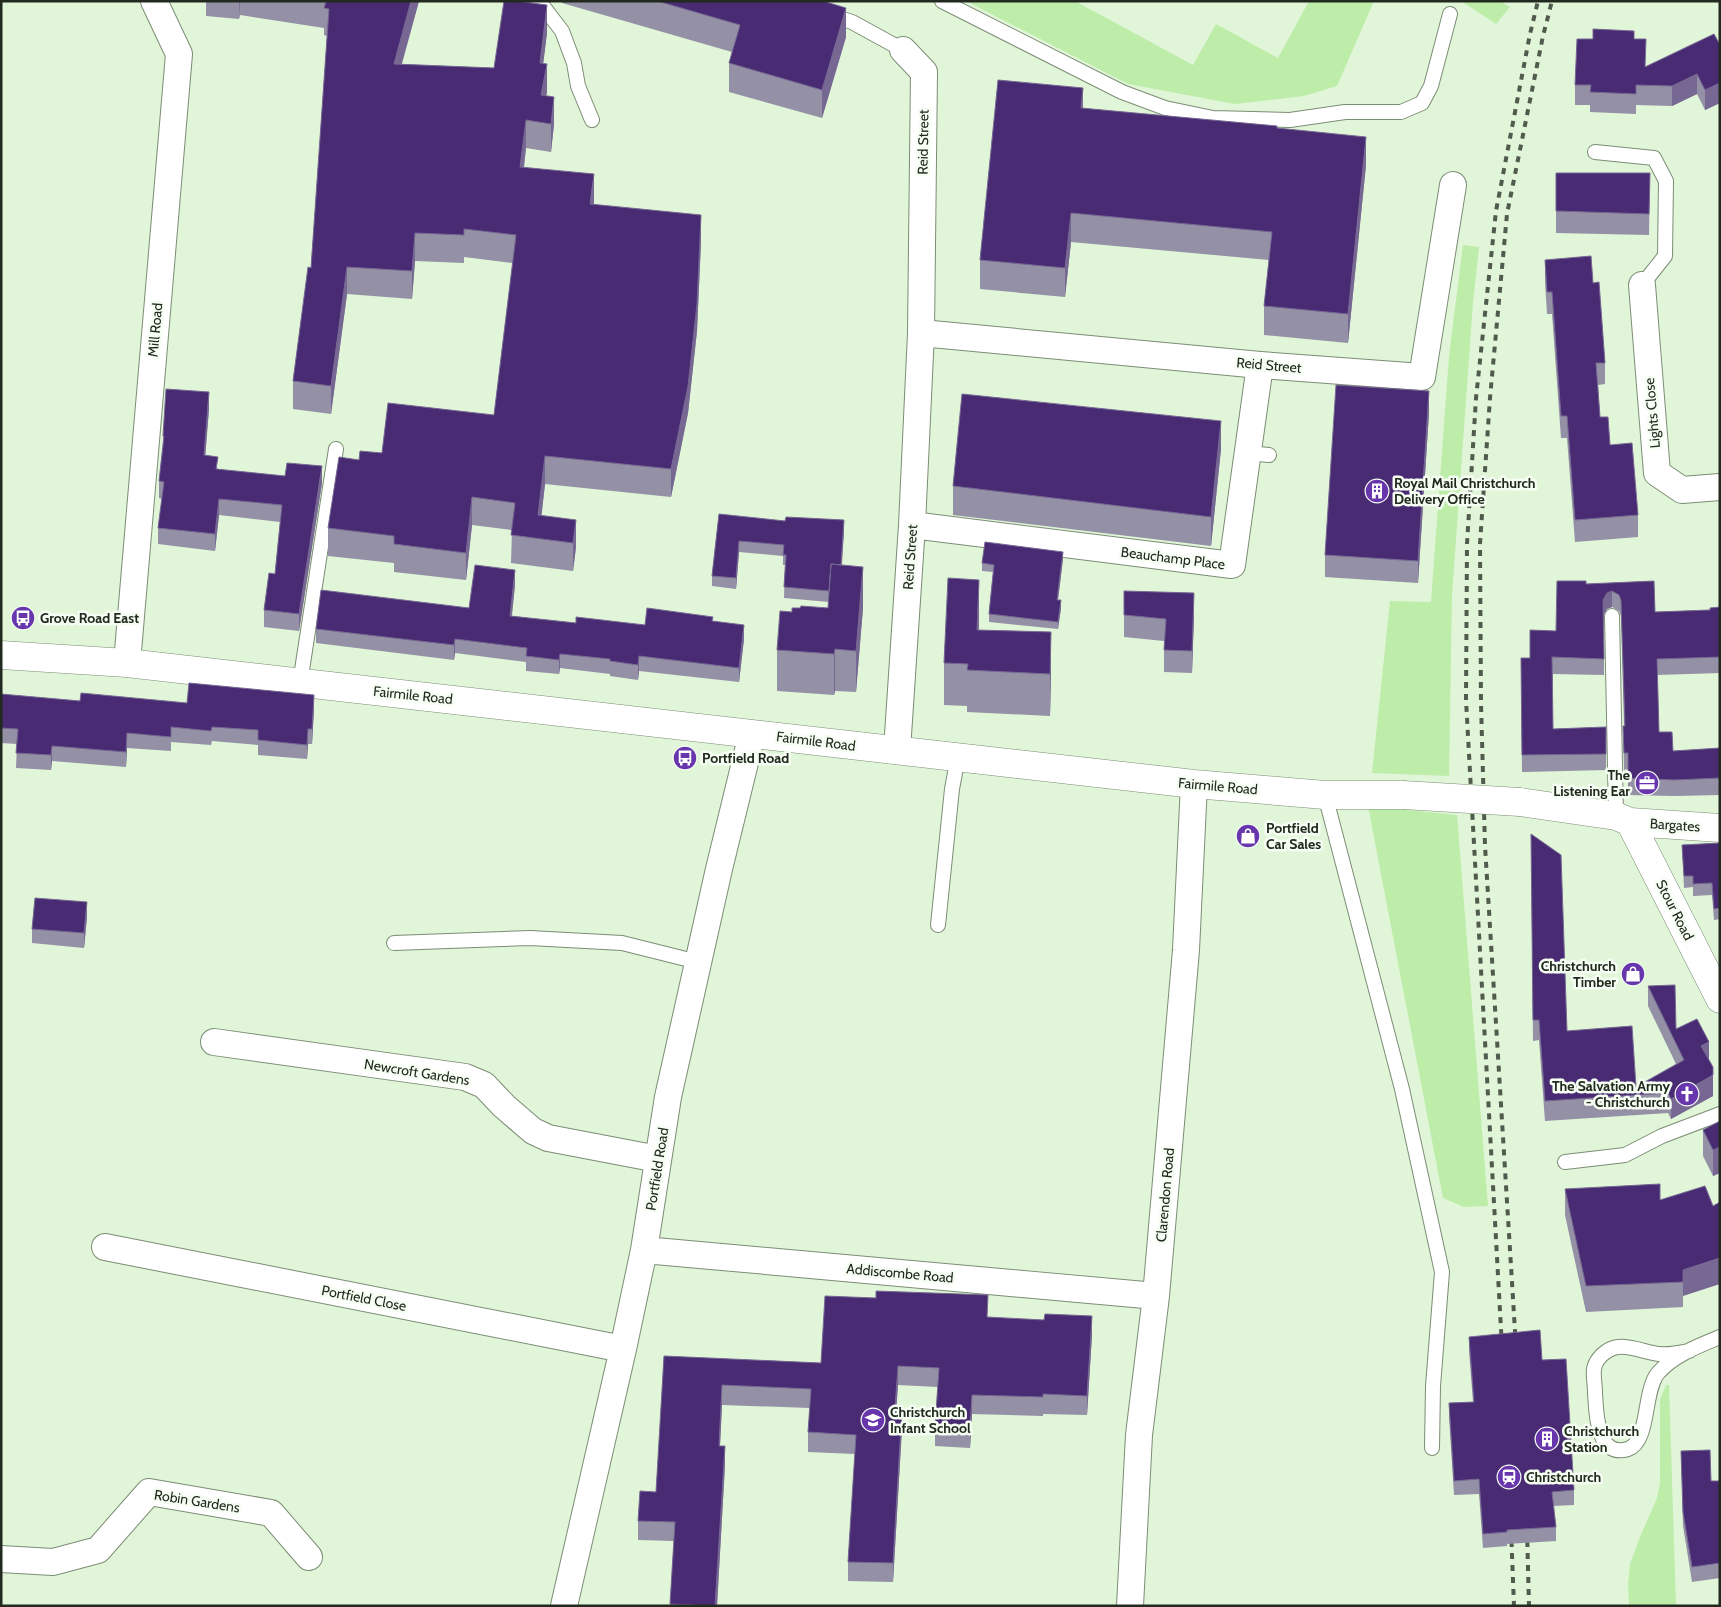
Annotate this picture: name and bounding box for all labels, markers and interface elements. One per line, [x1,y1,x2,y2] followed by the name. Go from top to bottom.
[913,109,933,175] street label: Reid Street
[144,302,166,358] street label: Mill Road
[1236,353,1303,377] street label: Reid Street
[1640,377,1664,449] street label: Lights Close
[1394,474,1536,508] place label: Royal Mail Christchurch Delivery Office
[1364,478,1390,504] building icon: Royal Mail Christchurch Delivery Office
[899,524,921,590] street label: Reid Street
[1120,543,1226,573] street label: Beauchamp Place
[10,605,36,631] bus stop icon: Grove Road East
[40,609,139,627] place label: Grove Road East
[372,682,454,708] street label: Fairmile Road
[775,727,857,755] street label: Fairmile Road
[672,745,698,771] bus stop icon: Portfield Road
[702,749,789,767] place label: Portfield Road
[1553,766,1630,800] place label: The Listening Ear
[1634,770,1660,796] office icon: The Listening Ear
[1177,774,1259,798] street label: Fairmile Road
[1649,814,1701,836] street label: Bargates
[1266,819,1321,853] place label: Portfield Car Sales
[1235,823,1261,849] shop icon: Portfield Car Sales
[1652,877,1698,943] street label: Stour Road
[1541,957,1616,991] place label: Christchurch Timber
[1620,961,1646,987] shop icon: Christchurch Timber
[363,1055,471,1089] street label: Newcroft Gardens
[1552,1077,1670,1111] place label: The Salvation Army - Christchurch
[1674,1081,1700,1107] church icon: The Salvation Army - Christchurch
[642,1126,672,1212] street label: Portfield Road
[1152,1147,1178,1243] street label: Clarendon Road
[846,1259,954,1287] street label: Addiscombe Road
[320,1281,408,1315] street label: Portfield Close
[890,1403,971,1437] place label: Christchurch Infant School
[860,1407,886,1433] school or university icon: Christchurch Infant School
[1564,1422,1639,1456] place label: Christchurch Station
[1534,1426,1560,1452] building icon: Christchurch Station
[1496,1464,1522,1490] station icon: Christchurch
[1526,1468,1601,1486] place label: Christchurch
[153,1485,241,1517] street label: Robin Gardens

